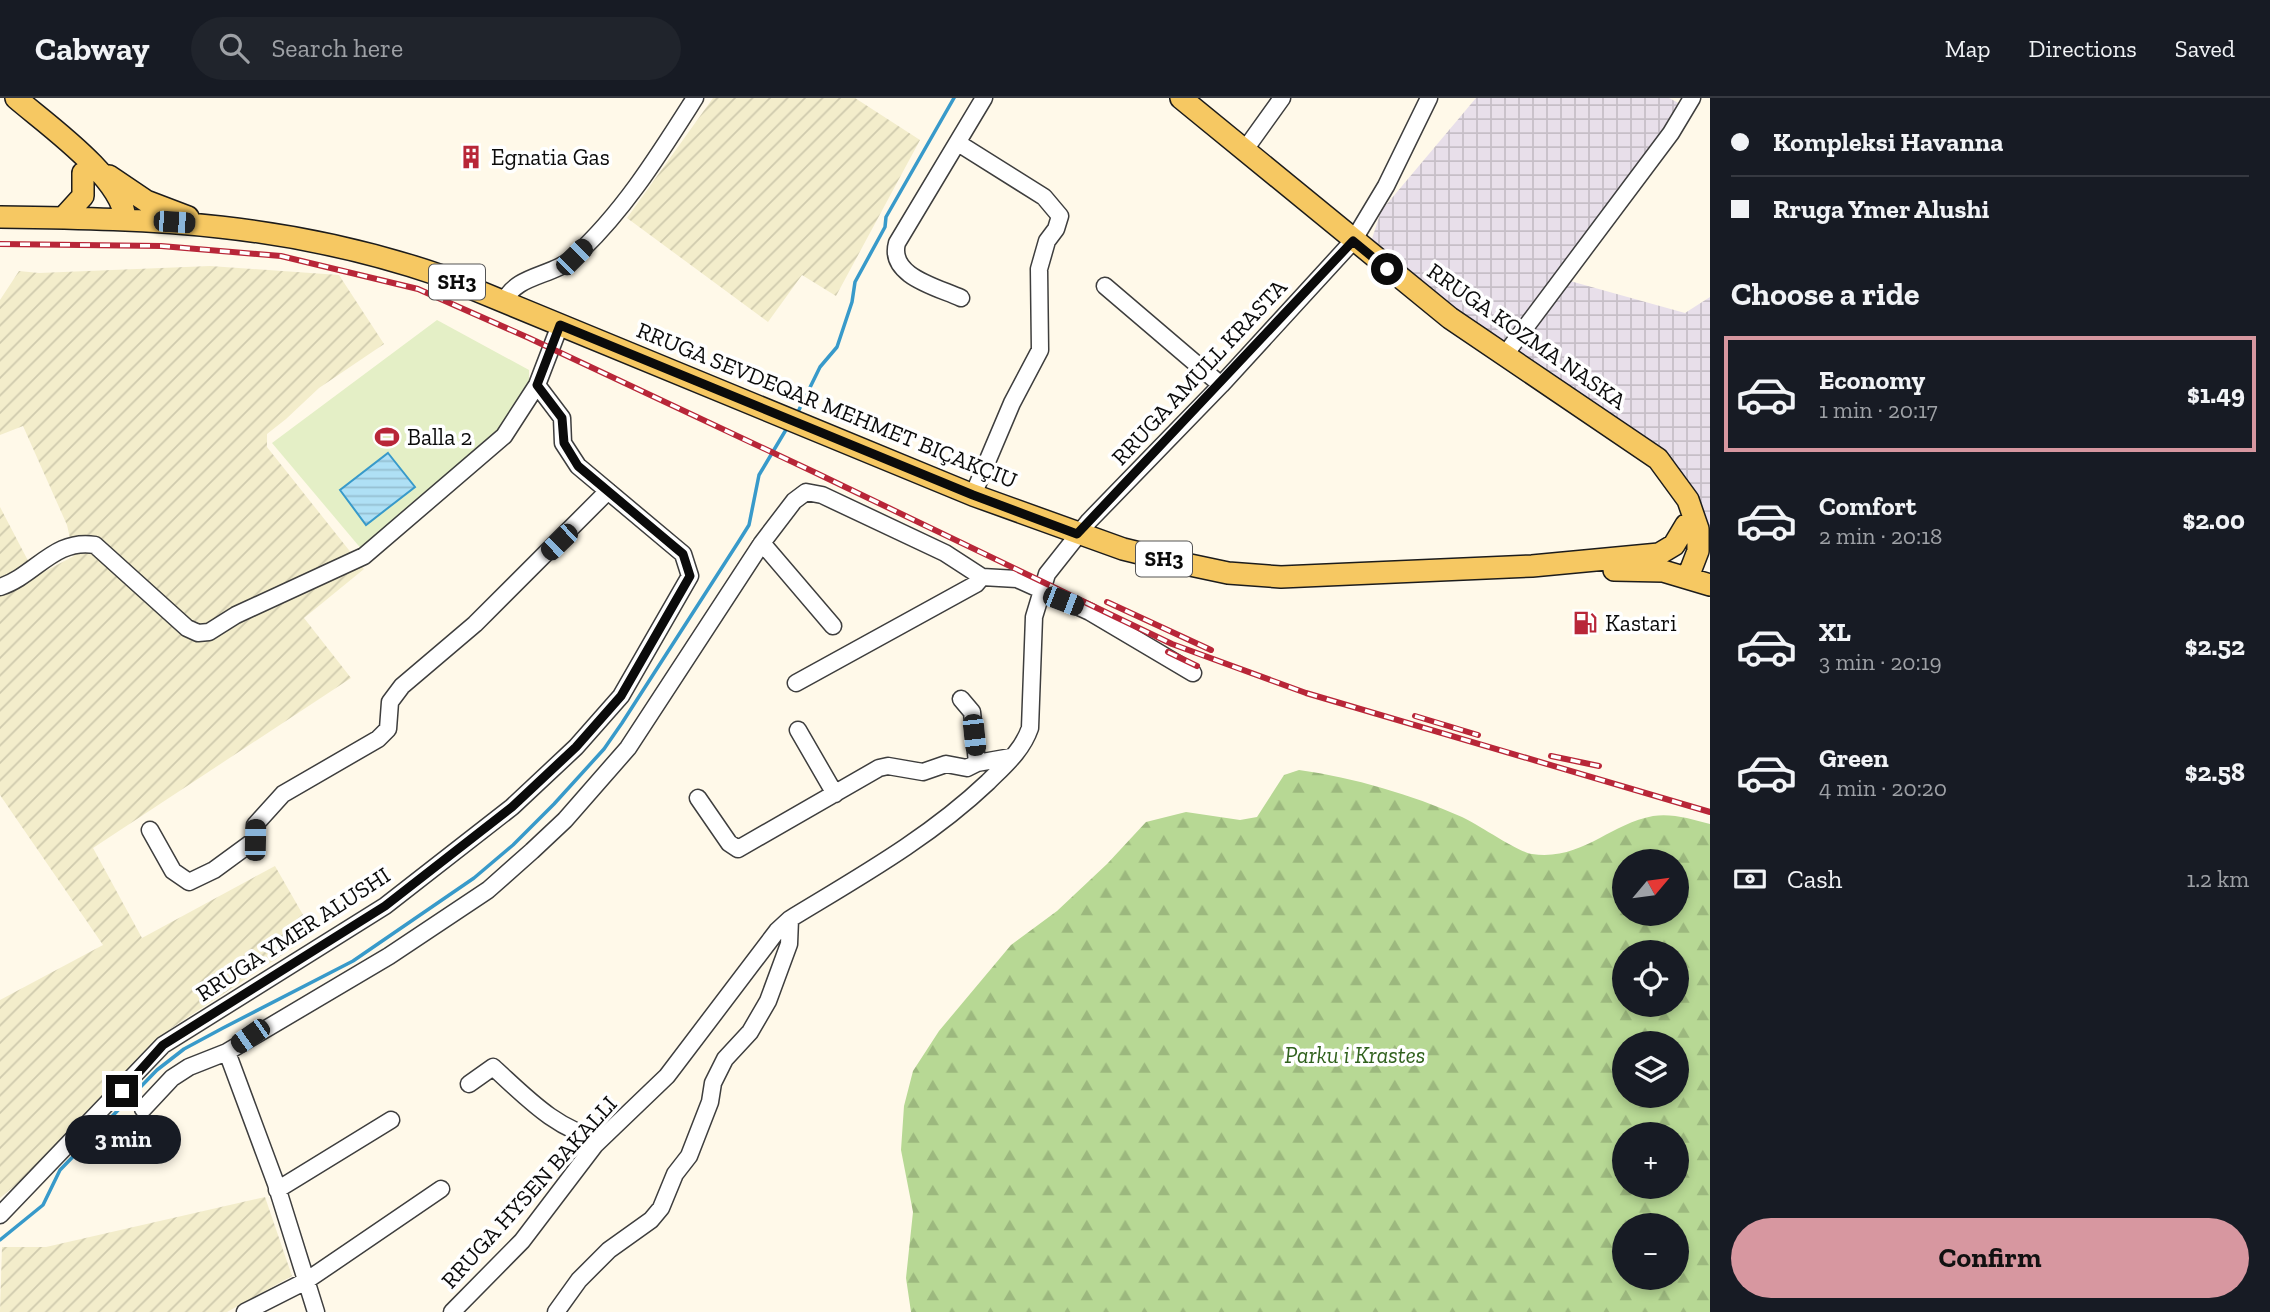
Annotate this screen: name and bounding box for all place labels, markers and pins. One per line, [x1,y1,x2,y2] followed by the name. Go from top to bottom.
[457,143,485,171] building icon: Egnatia Gas
[491,143,610,171] place label: Egnatia Gas
[373,423,401,451] sports icon: Balla 2
[407,423,472,451] place label: Balla 2
[1571,609,1599,637] fuel station icon: Kastari
[1605,609,1677,637] place label: Kastari

